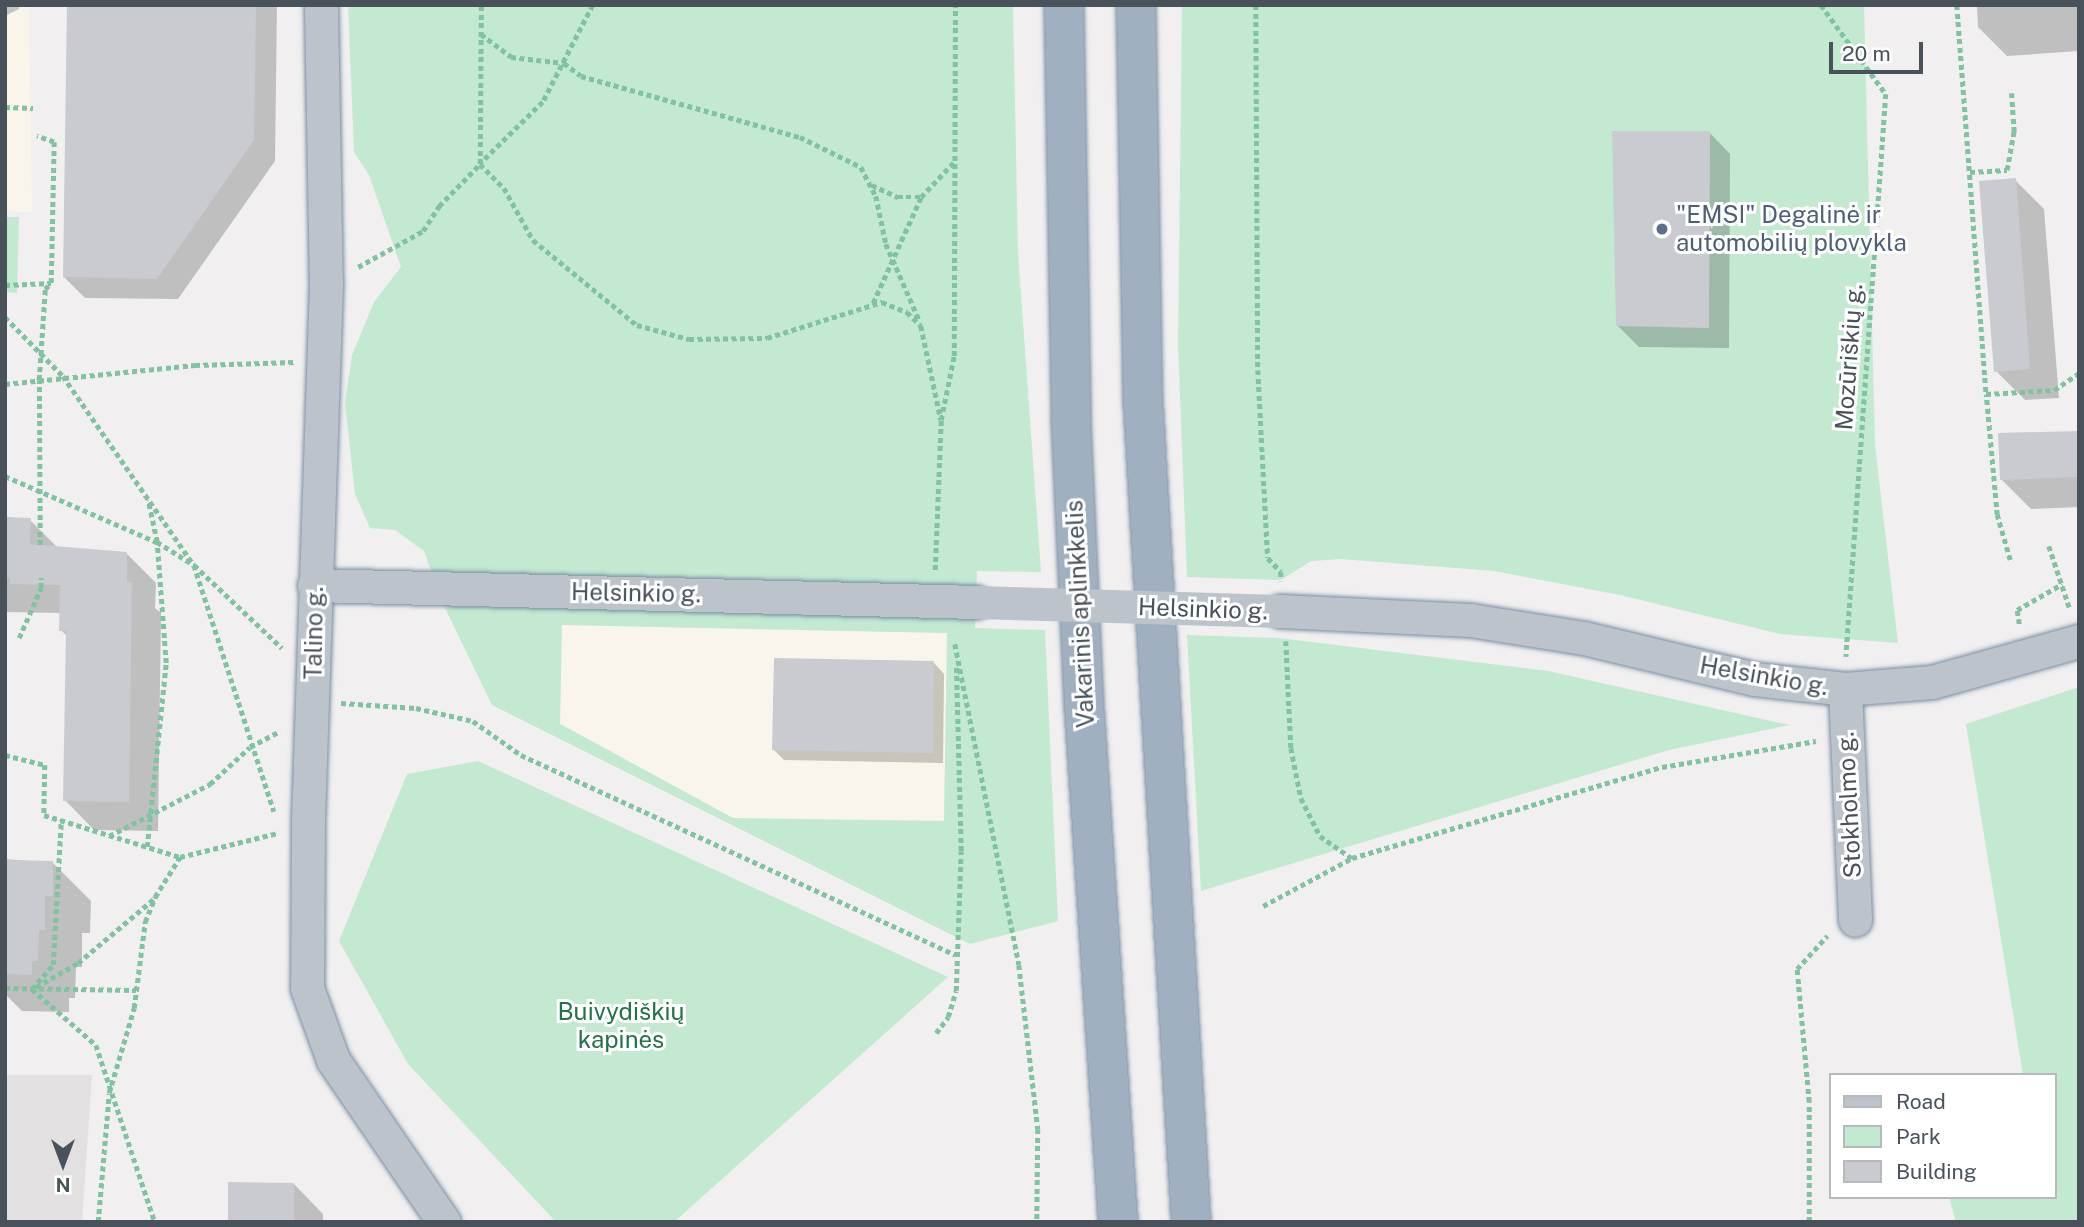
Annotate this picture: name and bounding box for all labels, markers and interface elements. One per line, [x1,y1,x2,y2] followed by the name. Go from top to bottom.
[1832,28,1926,72] scale bar
[1842,41,1891,66] text: 20 m
[1676,201,1907,257] place label: "EMSI" Degalinė ir automobilių plovykla
[1654,221,1670,237] marker: "EMSI" Degalinė ir automobilių plovykla
[1830,283,1868,431] street label: Mozūriškių g.
[1060,499,1100,729] street label: Vakarinis aplinkkelis
[571,577,701,609] street label: Helsinkio g.
[299,586,329,680] street label: Talino g.
[1138,592,1268,626] street label: Helsinkio g.
[1697,651,1831,701] street label: Helsinkio g.
[1831,731,1867,879] street label: Stokholmo g.
[558,998,684,1054] park label: Buivydiškių kapinės
[1828,1073,2056,1199] legend
[1896,1089,1946,1114] text: Road
[1896,1124,1941,1149] text: Park
[28,1129,98,1199] north arrow
[1896,1159,1977,1184] text: Building
[56,1174,70,1196] text: N

